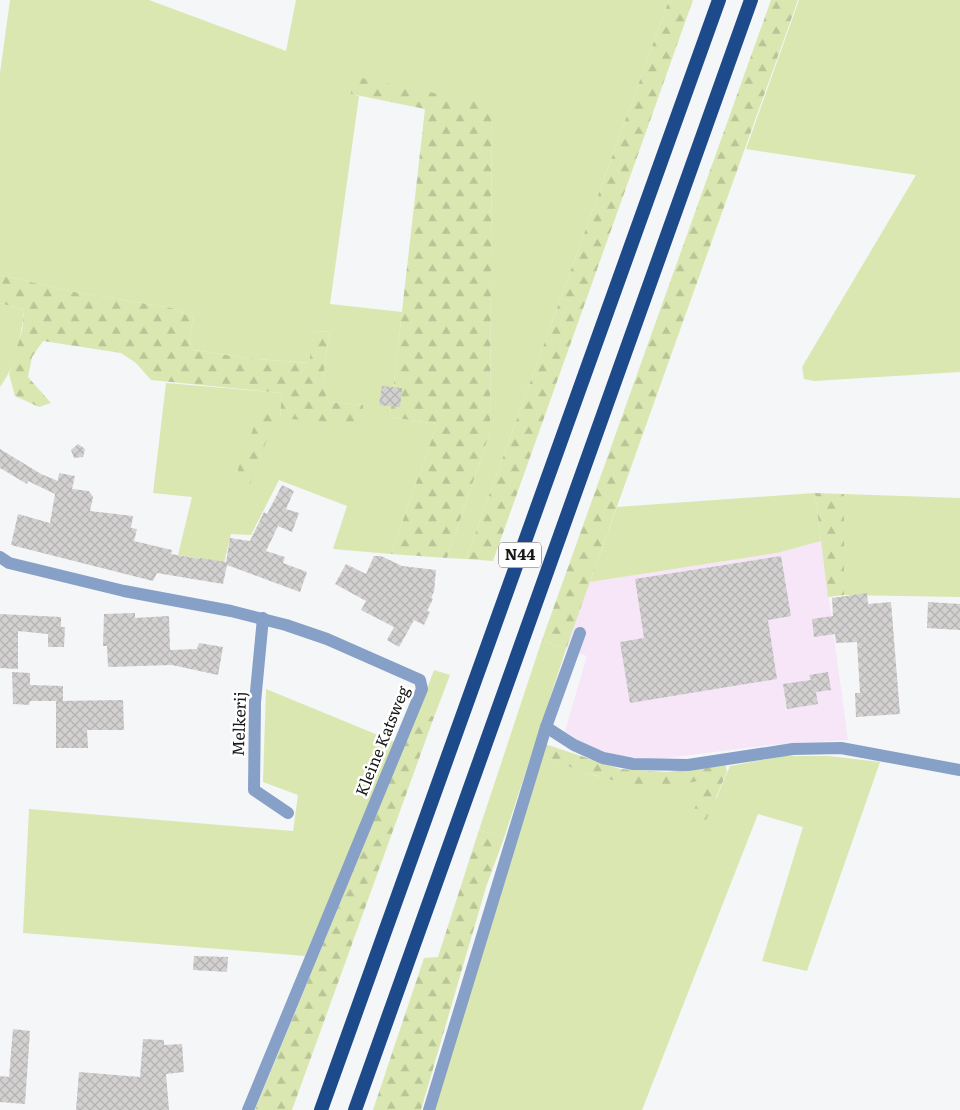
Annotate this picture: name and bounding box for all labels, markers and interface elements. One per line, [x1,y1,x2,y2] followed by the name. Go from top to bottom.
[499,542,541,568] road number: N44
[348,682,414,799] street label: Kleine Katsweg
[225,691,251,757] street label: Melkerij

